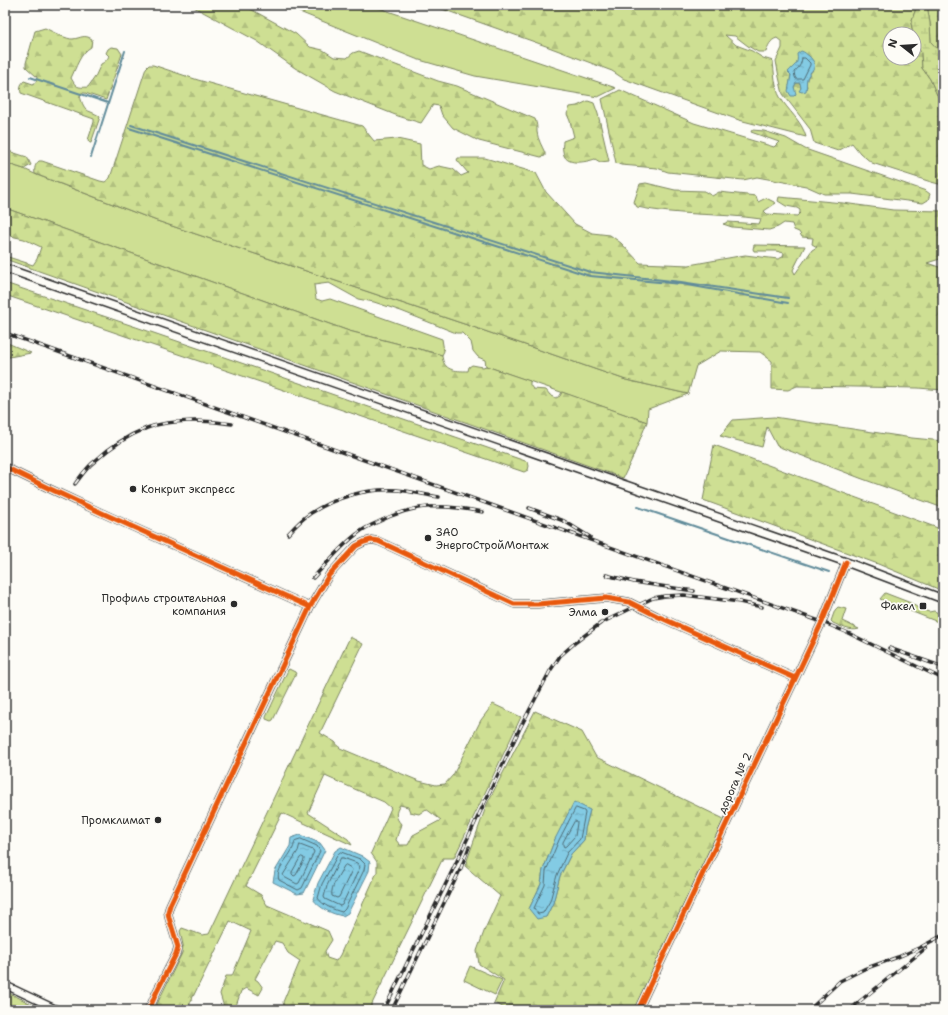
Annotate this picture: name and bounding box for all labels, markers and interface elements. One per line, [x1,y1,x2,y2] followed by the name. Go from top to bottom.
[882,26,922,66] north arrow
[884,37,901,50] text: N
[141,482,235,497] place label: Конкрит экспресс
[128,484,138,494] marker: Конкрит экспресс
[436,525,550,553] place label: ЗАО ЭнергоСтройМонтаж
[423,533,433,543] marker: ЗАО ЭнергоСтройМонтаж
[102,591,226,619] place label: Профиль строительная компания
[229,599,239,609] marker: Профиль строительная компания
[881,599,915,614] place label: Факел
[918,601,928,611] marker: Факел
[569,605,597,620] place label: Элма
[600,607,610,617] marker: Элма
[714,750,756,816] street label: дорога № 2
[81,813,150,828] place label: Промклимат
[153,815,163,825] marker: Промклимат

